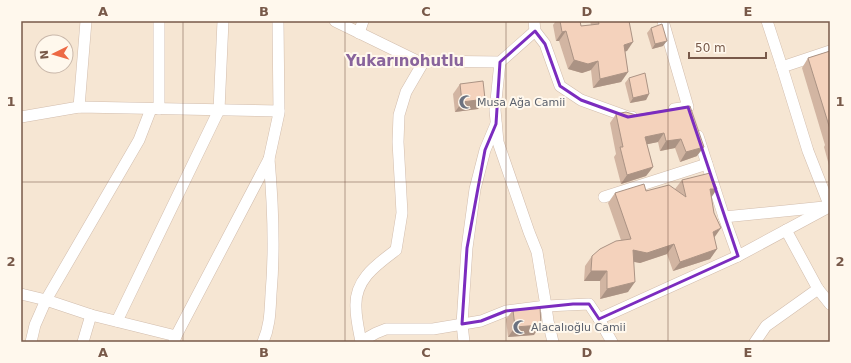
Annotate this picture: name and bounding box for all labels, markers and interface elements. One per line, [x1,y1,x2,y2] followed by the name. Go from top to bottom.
[98,4,108,19] text: A
[259,4,269,19] text: B
[421,4,431,19] text: C
[582,4,593,19] text: D
[744,4,752,19] text: E
[34,34,74,74] north arrow
[689,34,766,60] scale bar
[695,41,726,55] text: 50 m
[38,50,51,60] text: N
[345,52,464,70] district label: Yukarınohutlu
[6,94,16,109] text: 1
[458,94,474,110] mosque icon: Musa Ağa Camii
[835,94,845,109] text: 1
[477,96,565,109] place label: Musa Ağa Camii
[6,254,16,269] text: 2
[835,254,845,269] text: 2
[512,319,528,335] mosque icon: Alacalıoğlu Camii
[531,321,626,334] place label: Alacalıoğlu Camii
[98,345,108,360] text: A
[259,345,269,360] text: B
[421,345,431,360] text: C
[582,345,593,360] text: D
[744,345,752,360] text: E

